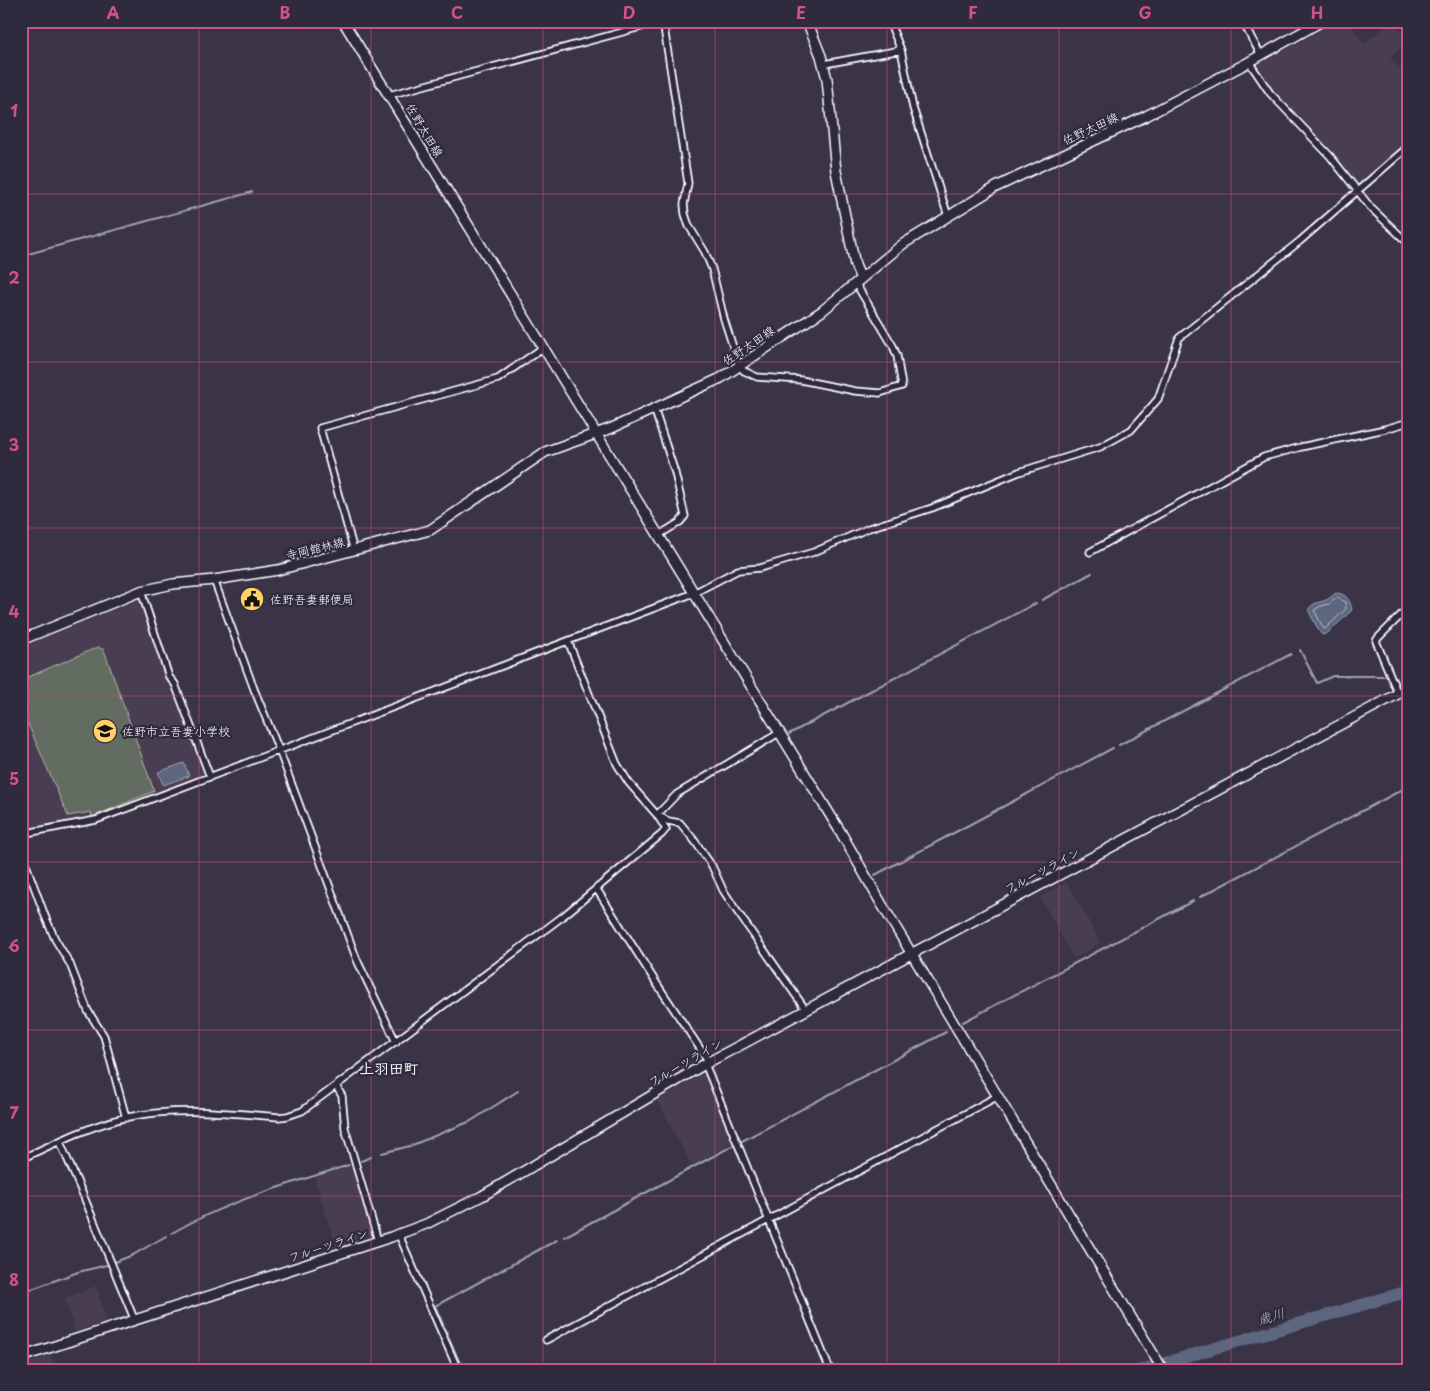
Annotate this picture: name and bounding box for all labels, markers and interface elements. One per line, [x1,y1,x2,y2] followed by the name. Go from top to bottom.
[107,0,120,24] text: A
[280,0,291,24] text: B
[451,0,463,24] text: C
[623,0,635,24] text: D
[796,0,806,24] text: E
[968,0,978,24] text: F
[1138,0,1152,24] text: G
[1311,0,1323,24] text: H
[10,98,18,122] text: 1
[402,100,448,160] street label: 佐野太田線
[1059,107,1121,149] street label: 佐野太田線
[8,265,20,289] text: 2
[718,321,778,369] street label: 佐野太田線
[9,432,19,456] text: 3
[284,532,346,564] street label: 寺岡館林線
[239,586,265,612] public building icon: 佐野吾妻郵便局
[270,590,354,608] place label: 佐野吾妻郵便局
[9,599,20,623] text: 4
[92,718,118,744] school or university icon: 佐野市立吾妻小学校
[122,722,230,740] place label: 佐野市立吾妻小学校
[9,766,19,790] text: 5
[1001,843,1083,897] street label: フルーツライン
[8,933,20,957] text: 6
[644,1033,726,1091] street label: フルーツライン
[359,1056,419,1079] district label: 上羽田町
[9,1100,19,1124] text: 7
[286,1224,370,1266] street label: フルーツライン
[9,1267,19,1291] text: 8
[1255,1302,1287,1330] water label: 歳川

